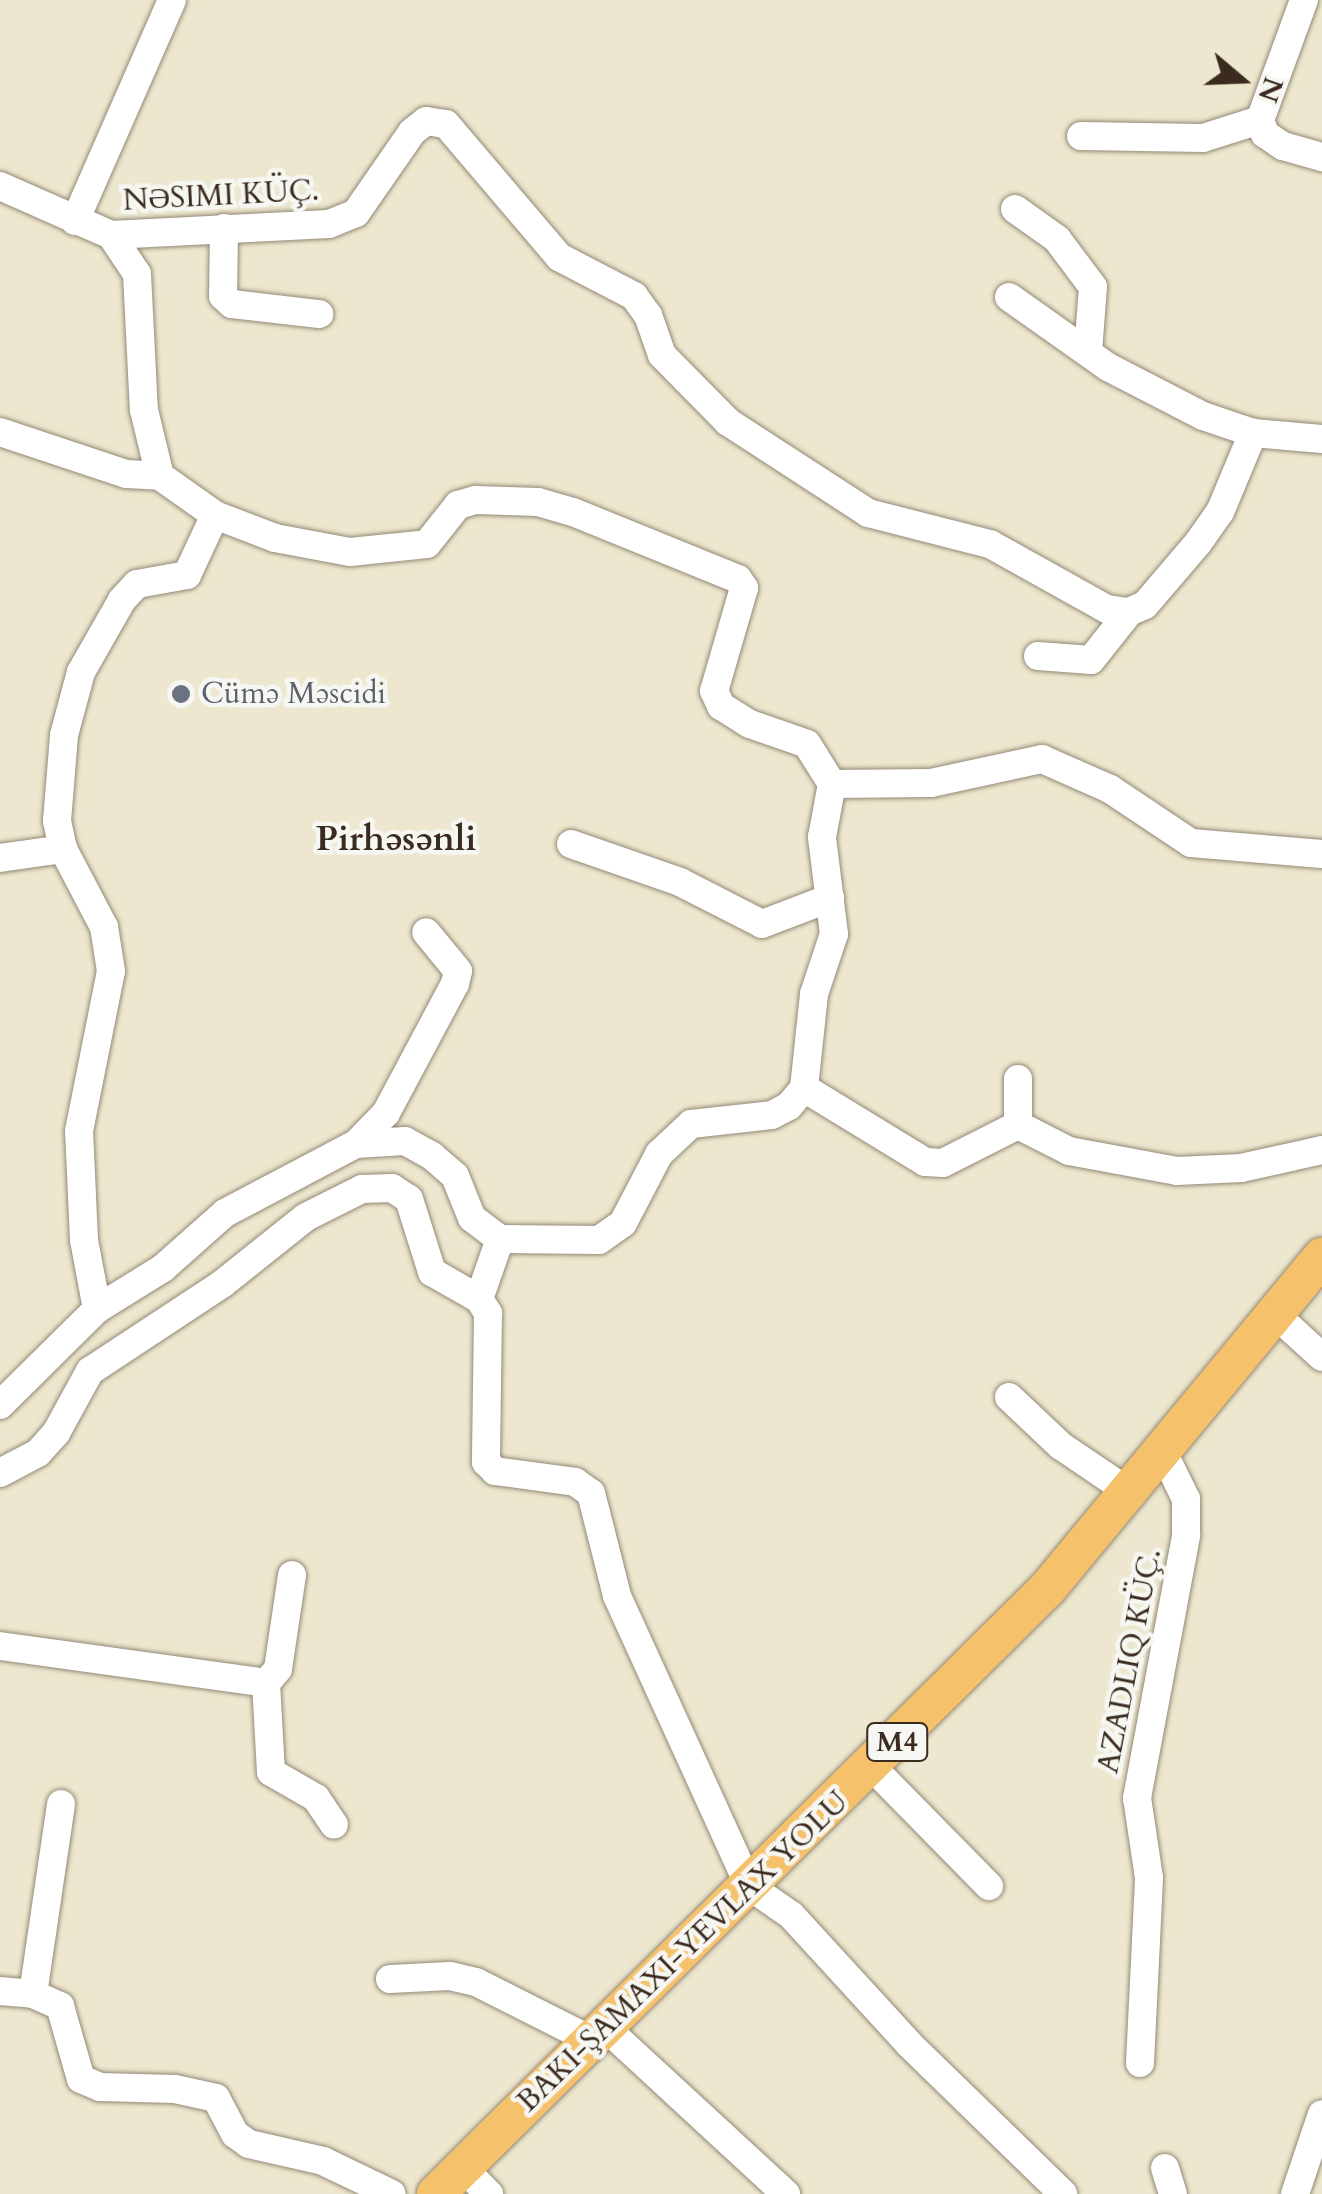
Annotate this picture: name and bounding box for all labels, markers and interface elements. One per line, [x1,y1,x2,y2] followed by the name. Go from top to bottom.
[1192,30,1292,130] north arrow
[1248,72,1292,107] text: N
[122,173,320,219] street label: NƏSIMI KÜÇ.
[201,676,386,712] place label: Cümə Məscidi
[170,683,192,705] marker: Cümə Məscidi
[316,818,476,860] district label: Pirhəsənli
[1091,1546,1169,1776] street label: AZADLIQ KÜÇ.
[864,1719,930,1765] road number: M4
[510,1784,856,2120] street label: BAKI-ŞAMAXI-YEVLAX YOLU

